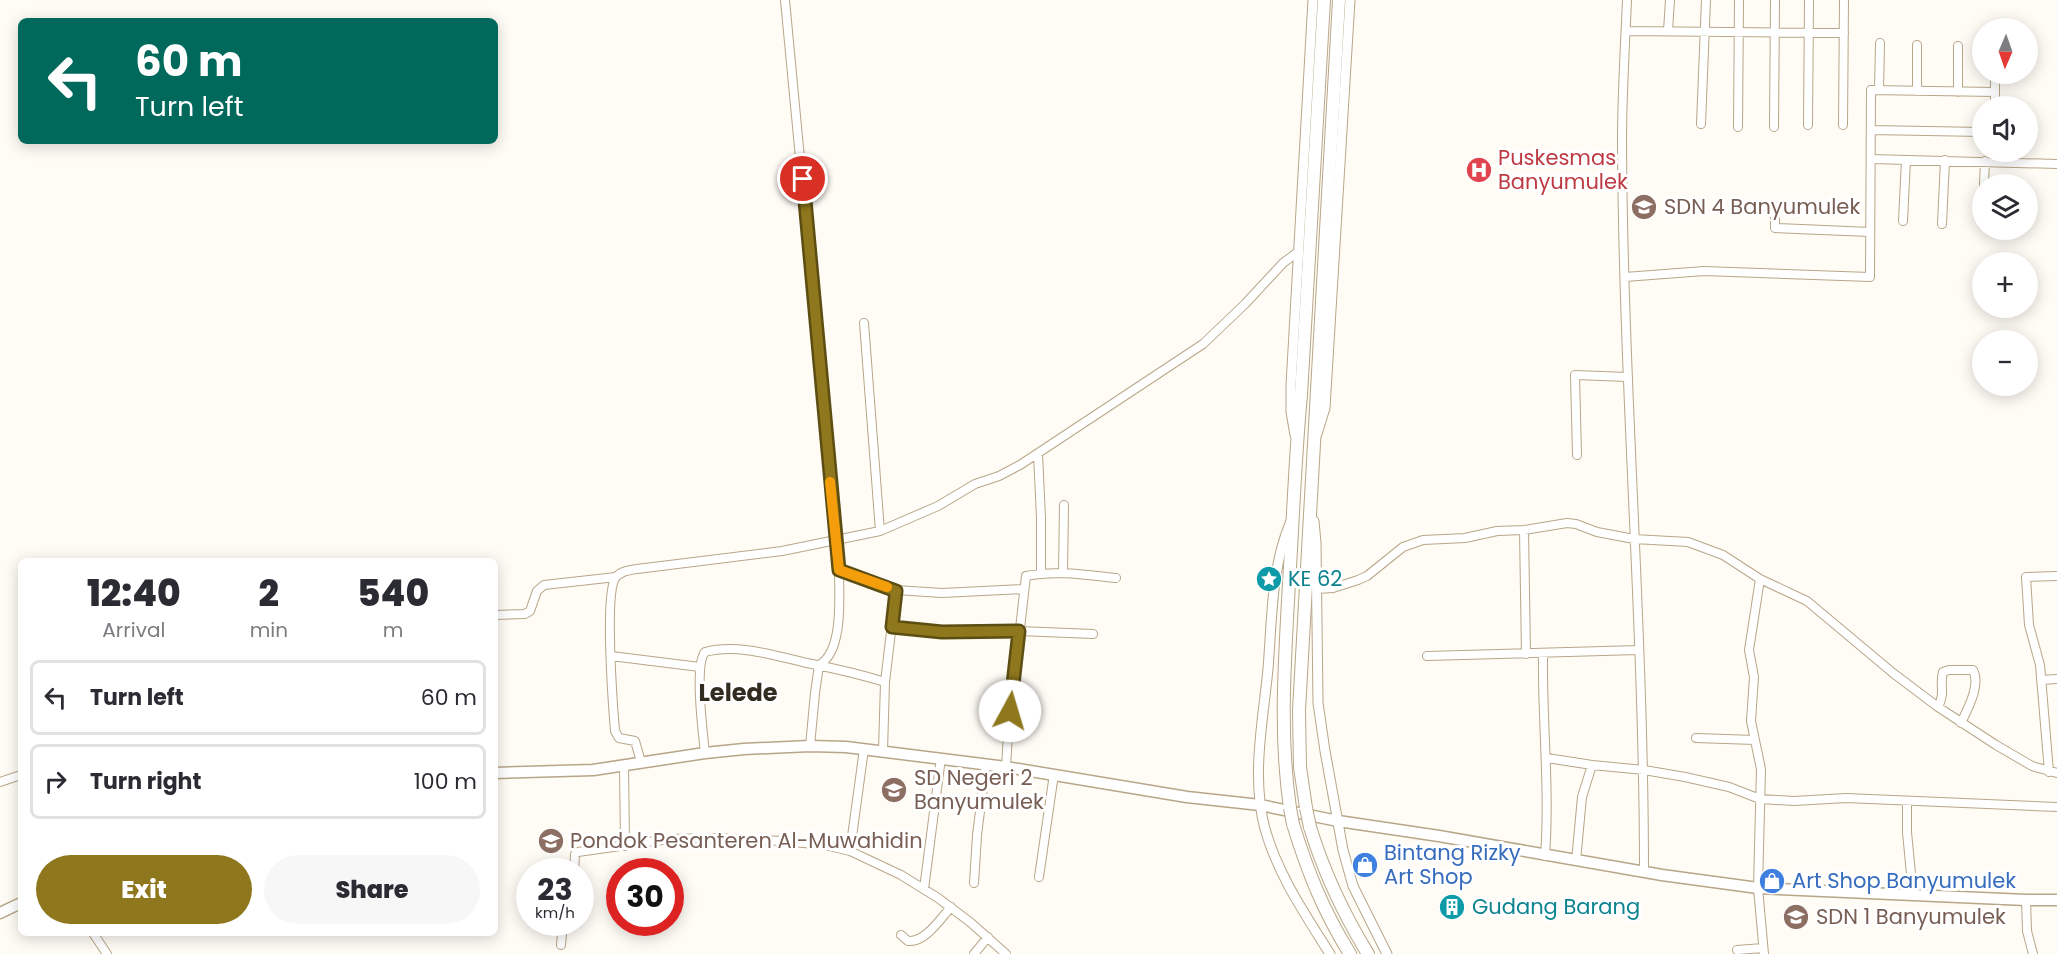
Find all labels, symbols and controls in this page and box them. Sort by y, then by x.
north arrow [1972,18,2038,84]
map controls [1972,18,2038,396]
text: 60 m [135,32,243,91]
icon: left [36,42,114,120]
text: Turn left [135,88,244,125]
button: sound [1972,96,2038,162]
place label: Puskesmas Banyumulek [1498,143,1628,196]
pin [777,153,828,204]
hospital icon: Puskesmas Banyumulek [1464,155,1494,185]
icon: arrive [786,162,819,195]
button: layers [1972,174,2038,240]
school or university icon: SDN 4 Banyumulek [1629,192,1659,222]
place label: SDN 4 Banyumulek [1664,192,1860,221]
button: + [1972,252,2038,318]
button: − [1972,330,2038,396]
place icon: KE 62 [1254,564,1284,594]
place label: KE 62 [1288,564,1342,593]
text: 12:40 [87,568,181,619]
text: 2 [259,568,279,619]
text: 540 [357,568,429,619]
text: Arrival [102,616,165,644]
text: min [250,616,288,644]
text: m [383,616,403,644]
district label: Lelede [698,676,778,709]
position arrow [978,679,1042,743]
icon: left [39,681,72,714]
text: Turn left [90,682,184,713]
text: 60 m [421,682,477,713]
place label: SD Negeri 2 Banyumulek [914,763,1044,816]
icon: right [39,765,72,798]
text: Turn right [90,766,201,797]
text: 100 m [414,766,477,797]
school or university icon: SD Negeri 2 Banyumulek [879,775,909,805]
school or university icon: Pondok Pesanteren Al-Muwahidin [536,826,566,856]
place label: Pondok Pesanteren Al-Muwahidin [570,826,923,855]
place label: Bintang Rizky Art Shop [1384,838,1521,891]
shop icon: Bintang Rizky Art Shop [1350,850,1380,880]
button: Exit [36,855,252,924]
button: Share [264,855,480,924]
speed limit sign: 30 [606,858,684,936]
shop icon: Art Shop Banyumulek [1757,866,1787,896]
place label: Art Shop Banyumulek [1792,866,2016,895]
text: 23 [537,868,573,911]
building icon: Gudang Barang [1437,892,1467,922]
place label: Gudang Barang [1472,892,1640,921]
text: km/h [535,902,575,923]
school or university icon: SDN 1 Banyumulek [1781,902,1811,932]
place label: SDN 1 Banyumulek [1816,902,2006,931]

